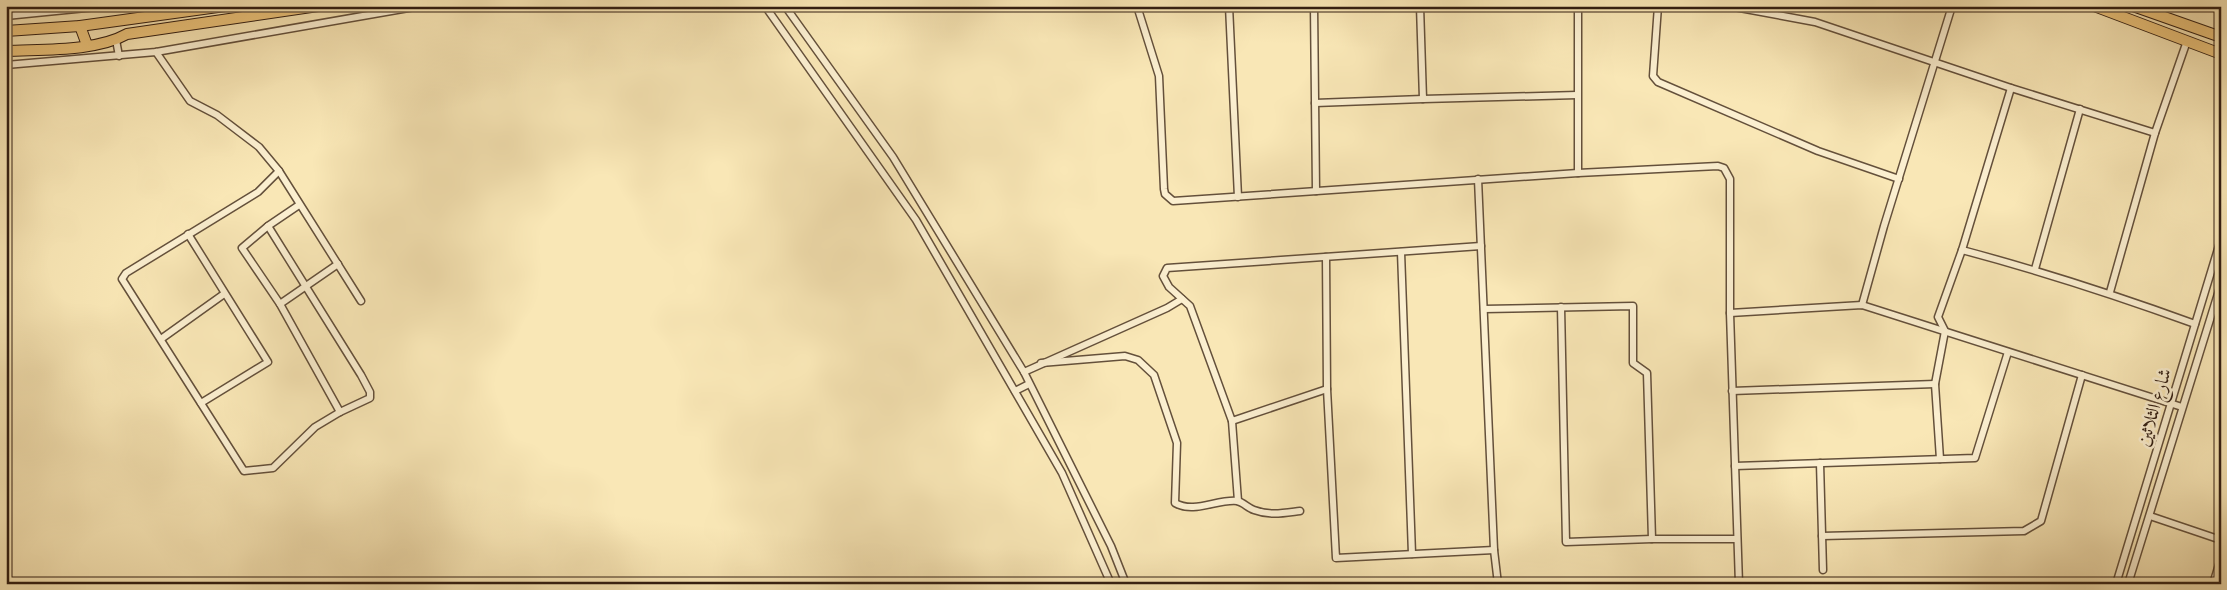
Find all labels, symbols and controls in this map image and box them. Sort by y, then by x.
street label: شارع الثلاثين [2131,365,2180,450]

